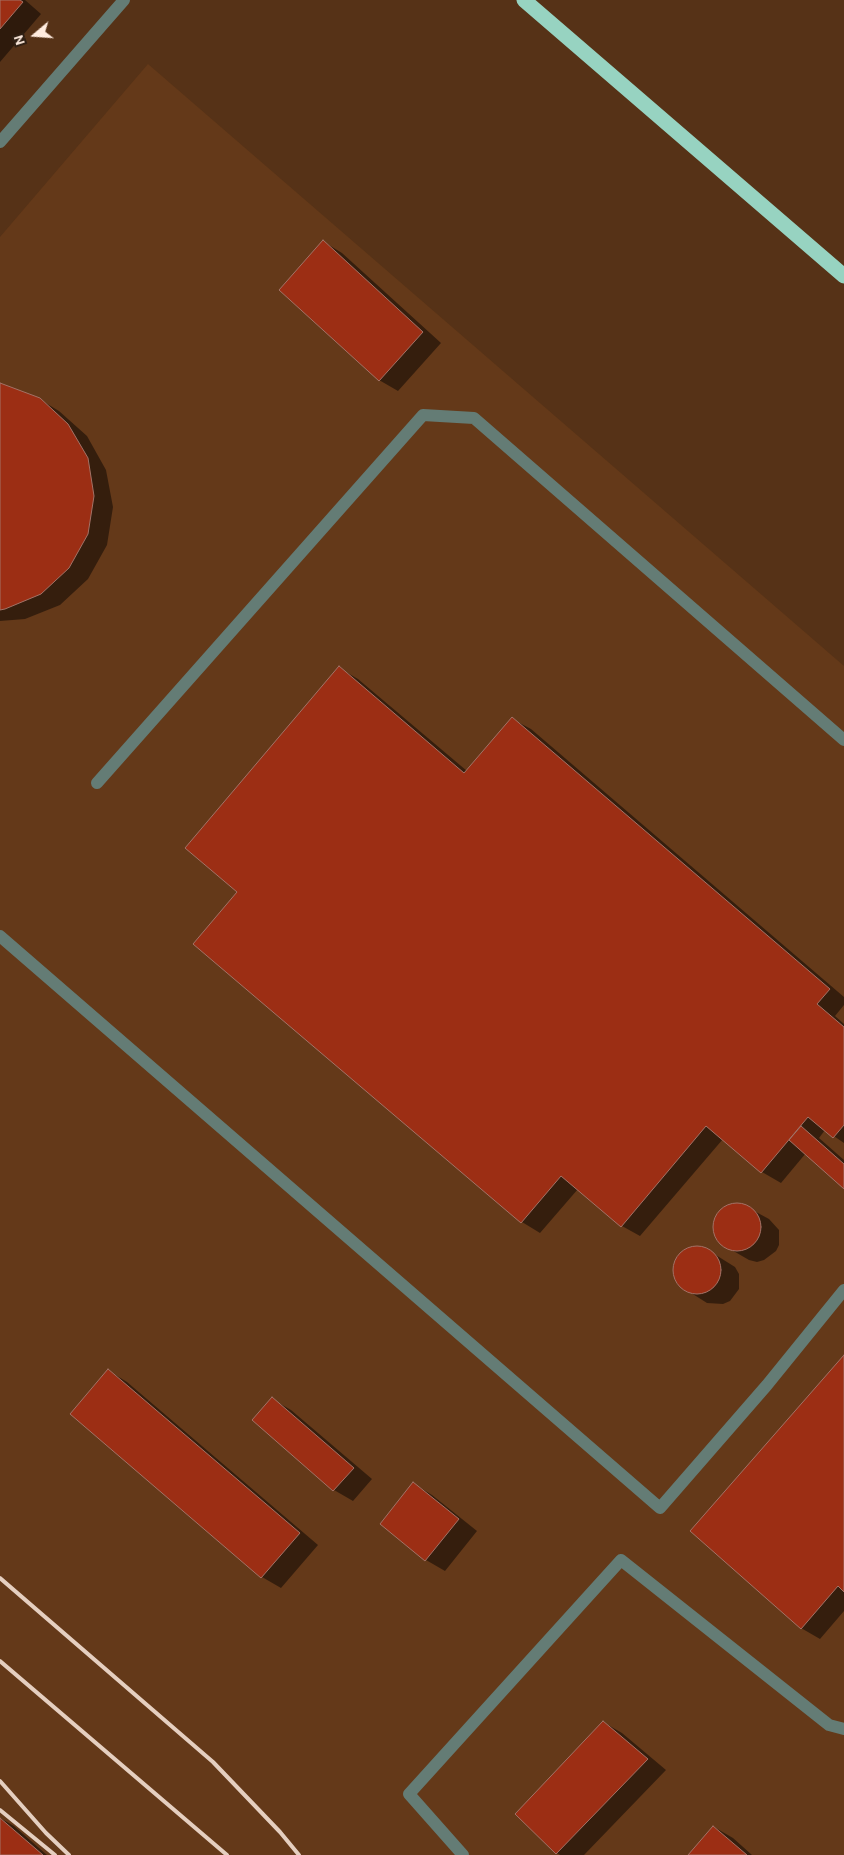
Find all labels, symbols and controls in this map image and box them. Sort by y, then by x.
north arrow [10,10,60,60]
text: N [11,32,30,47]

